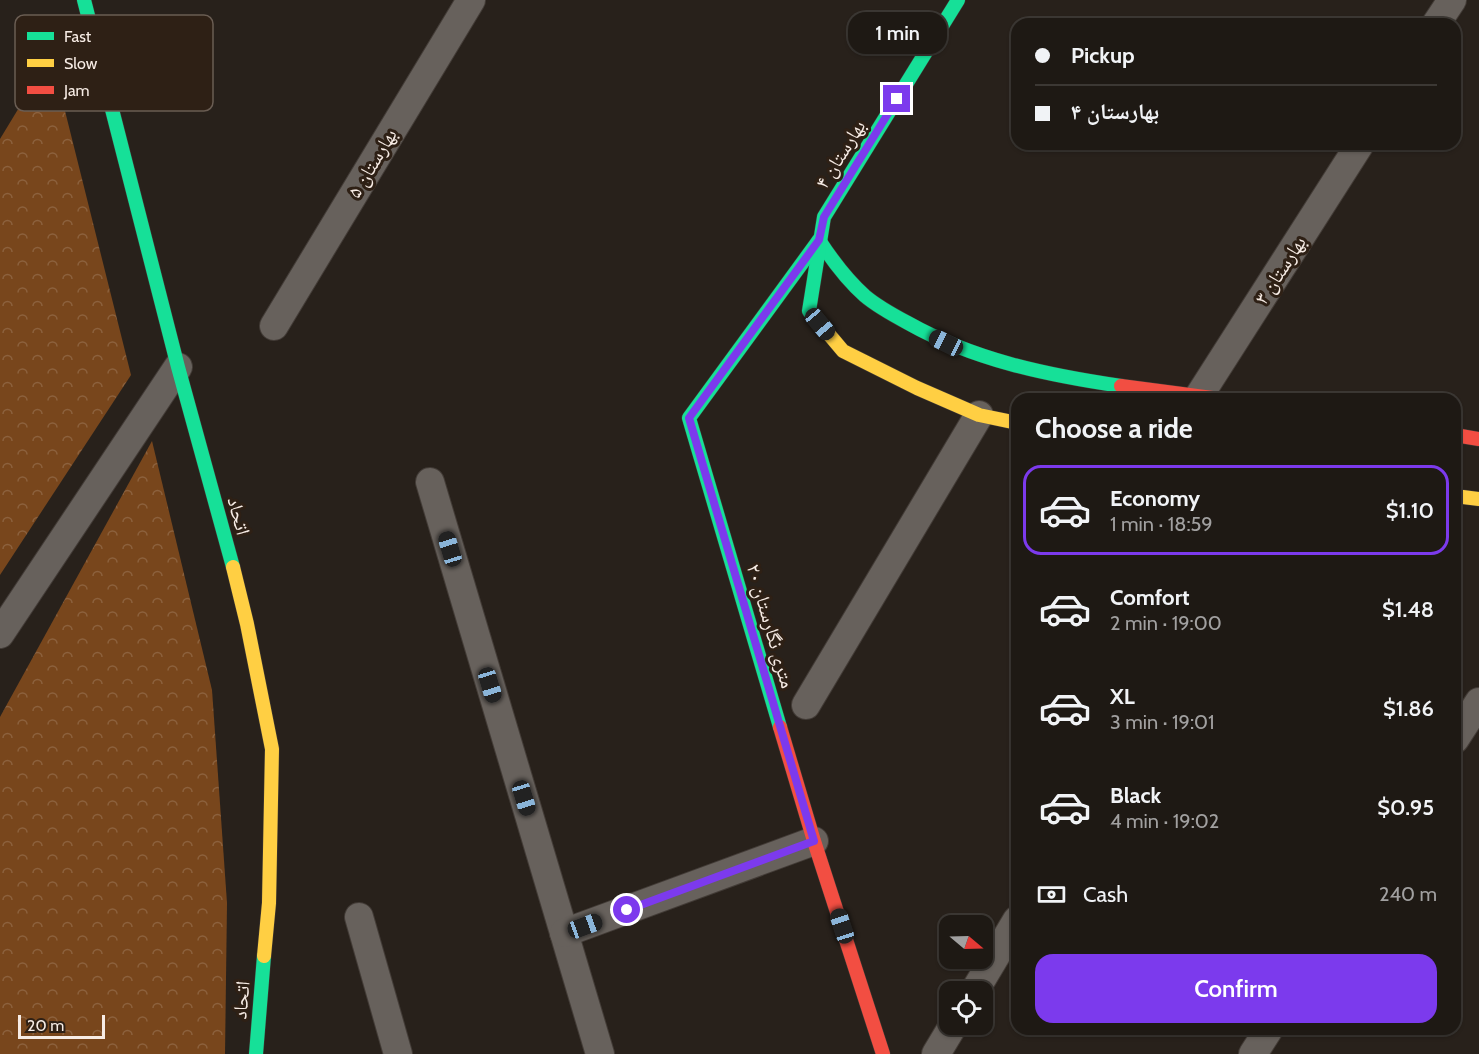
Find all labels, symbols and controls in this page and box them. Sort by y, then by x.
callout: 1 min [848,12,946,54]
legend [15,15,213,111]
text: 1 min [875,21,920,45]
text: Fast [64,27,92,46]
text: Pickup [1071,42,1135,69]
text: Slow [64,54,98,73]
text: Jam [63,81,90,100]
route end [883,85,910,112]
text: بهارستان ۴ [1071,98,1159,125]
street label: بهارستان ۴ [810,115,870,193]
street label: بهارستان ۵ [342,124,402,202]
street label: بهارستان ۳ [1249,231,1311,309]
car [802,304,838,344]
car [926,327,966,359]
text: Choose a ride [1035,412,1193,445]
icon: car [1038,483,1092,537]
text: Economy [1110,485,1200,512]
street label: اتحاد [222,494,256,538]
text: $1.10 [1386,497,1434,524]
text: 1 min · 18:59 [1110,512,1213,536]
car [436,529,464,569]
street label: ۲۰ متری نگارستان [742,561,800,691]
icon: car [1038,582,1092,636]
text: Comfort [1110,584,1189,611]
text: $1.48 [1382,596,1434,623]
text: 2 min · 19:00 [1110,611,1222,635]
car [476,665,504,705]
icon: car [1038,681,1092,735]
text: XL [1110,683,1135,710]
text: $1.86 [1383,695,1434,722]
text: 3 min · 19:01 [1110,710,1215,734]
car [510,778,538,818]
icon: car [1038,780,1092,834]
text: Black [1110,782,1161,809]
text: $0.95 [1377,794,1434,821]
text: 4 min · 19:02 [1110,809,1219,833]
icon: cash [1035,878,1068,911]
text: Cash [1083,881,1128,908]
text: 240 m [1379,882,1437,906]
route start [613,896,640,923]
car [828,906,856,946]
car [565,911,605,941]
north arrow [939,915,993,969]
map controls [939,915,993,1035]
button: Confirm [1035,954,1437,1023]
street label: اتحاد [227,980,255,1020]
button: locate [939,981,993,1035]
scale bar [18,1012,105,1040]
text: 20 m [27,1016,64,1035]

